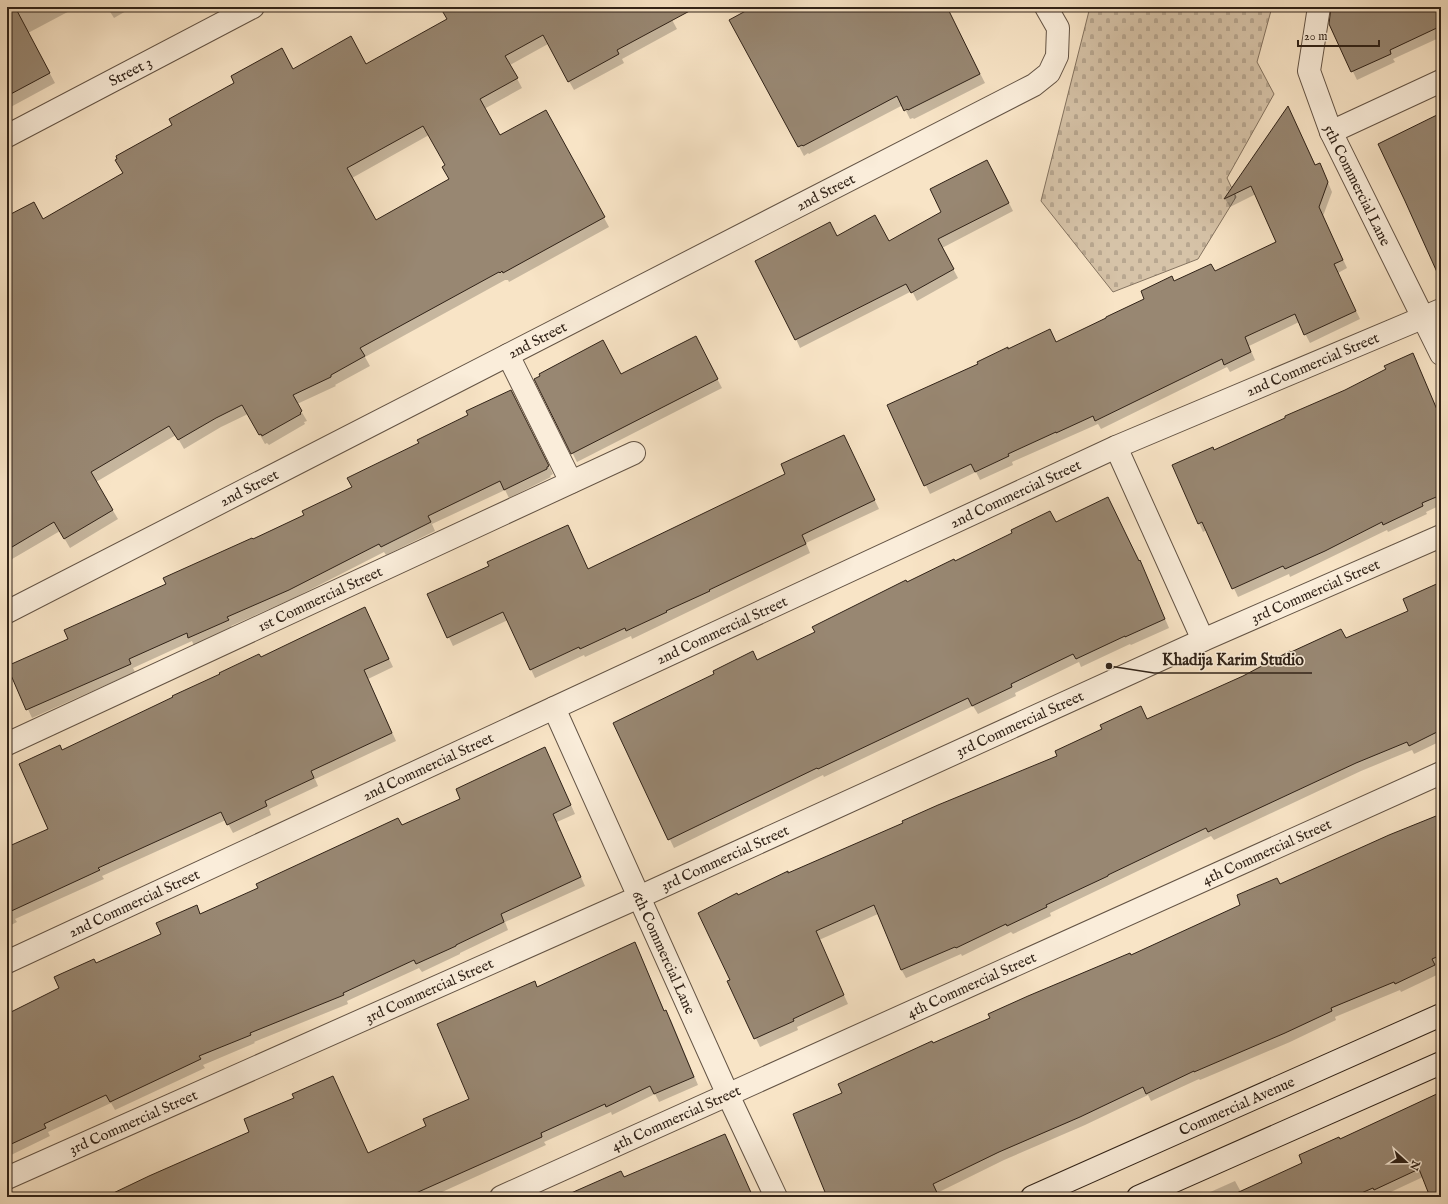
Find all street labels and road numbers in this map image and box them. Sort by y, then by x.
street label: Street 3 [105,53,155,91]
street label: 5th Commercial Lane [1319,122,1395,249]
street label: 2nd Street [793,169,858,215]
street label: 2nd Street [505,317,570,363]
street label: 2nd Commercial Street [1243,328,1382,401]
street label: 2nd Commercial Street [947,456,1084,533]
street label: 2nd Street [217,465,282,511]
street label: 3rd Commercial Street [1248,555,1383,628]
street label: 1st Commercial Street [255,562,386,636]
street label: 2nd Commercial Street [653,592,790,669]
street label: 3rd Commercial Street [953,687,1087,761]
street label: 2nd Commercial Street [359,728,497,806]
street label: 4th Commercial Street [1199,815,1335,889]
street label: 3rd Commercial Street [658,821,792,896]
street label: 2nd Commercial Street [66,865,203,942]
street label: 6th Commercial Lane [627,888,700,1018]
street label: 4th Commercial Street [904,948,1039,1023]
street label: 3rd Commercial Street [362,954,496,1028]
street label: Commercial Avenue [1176,1072,1298,1140]
street label: 4th Commercial Street [609,1081,744,1156]
street label: 3rd Commercial Street [66,1086,200,1159]

